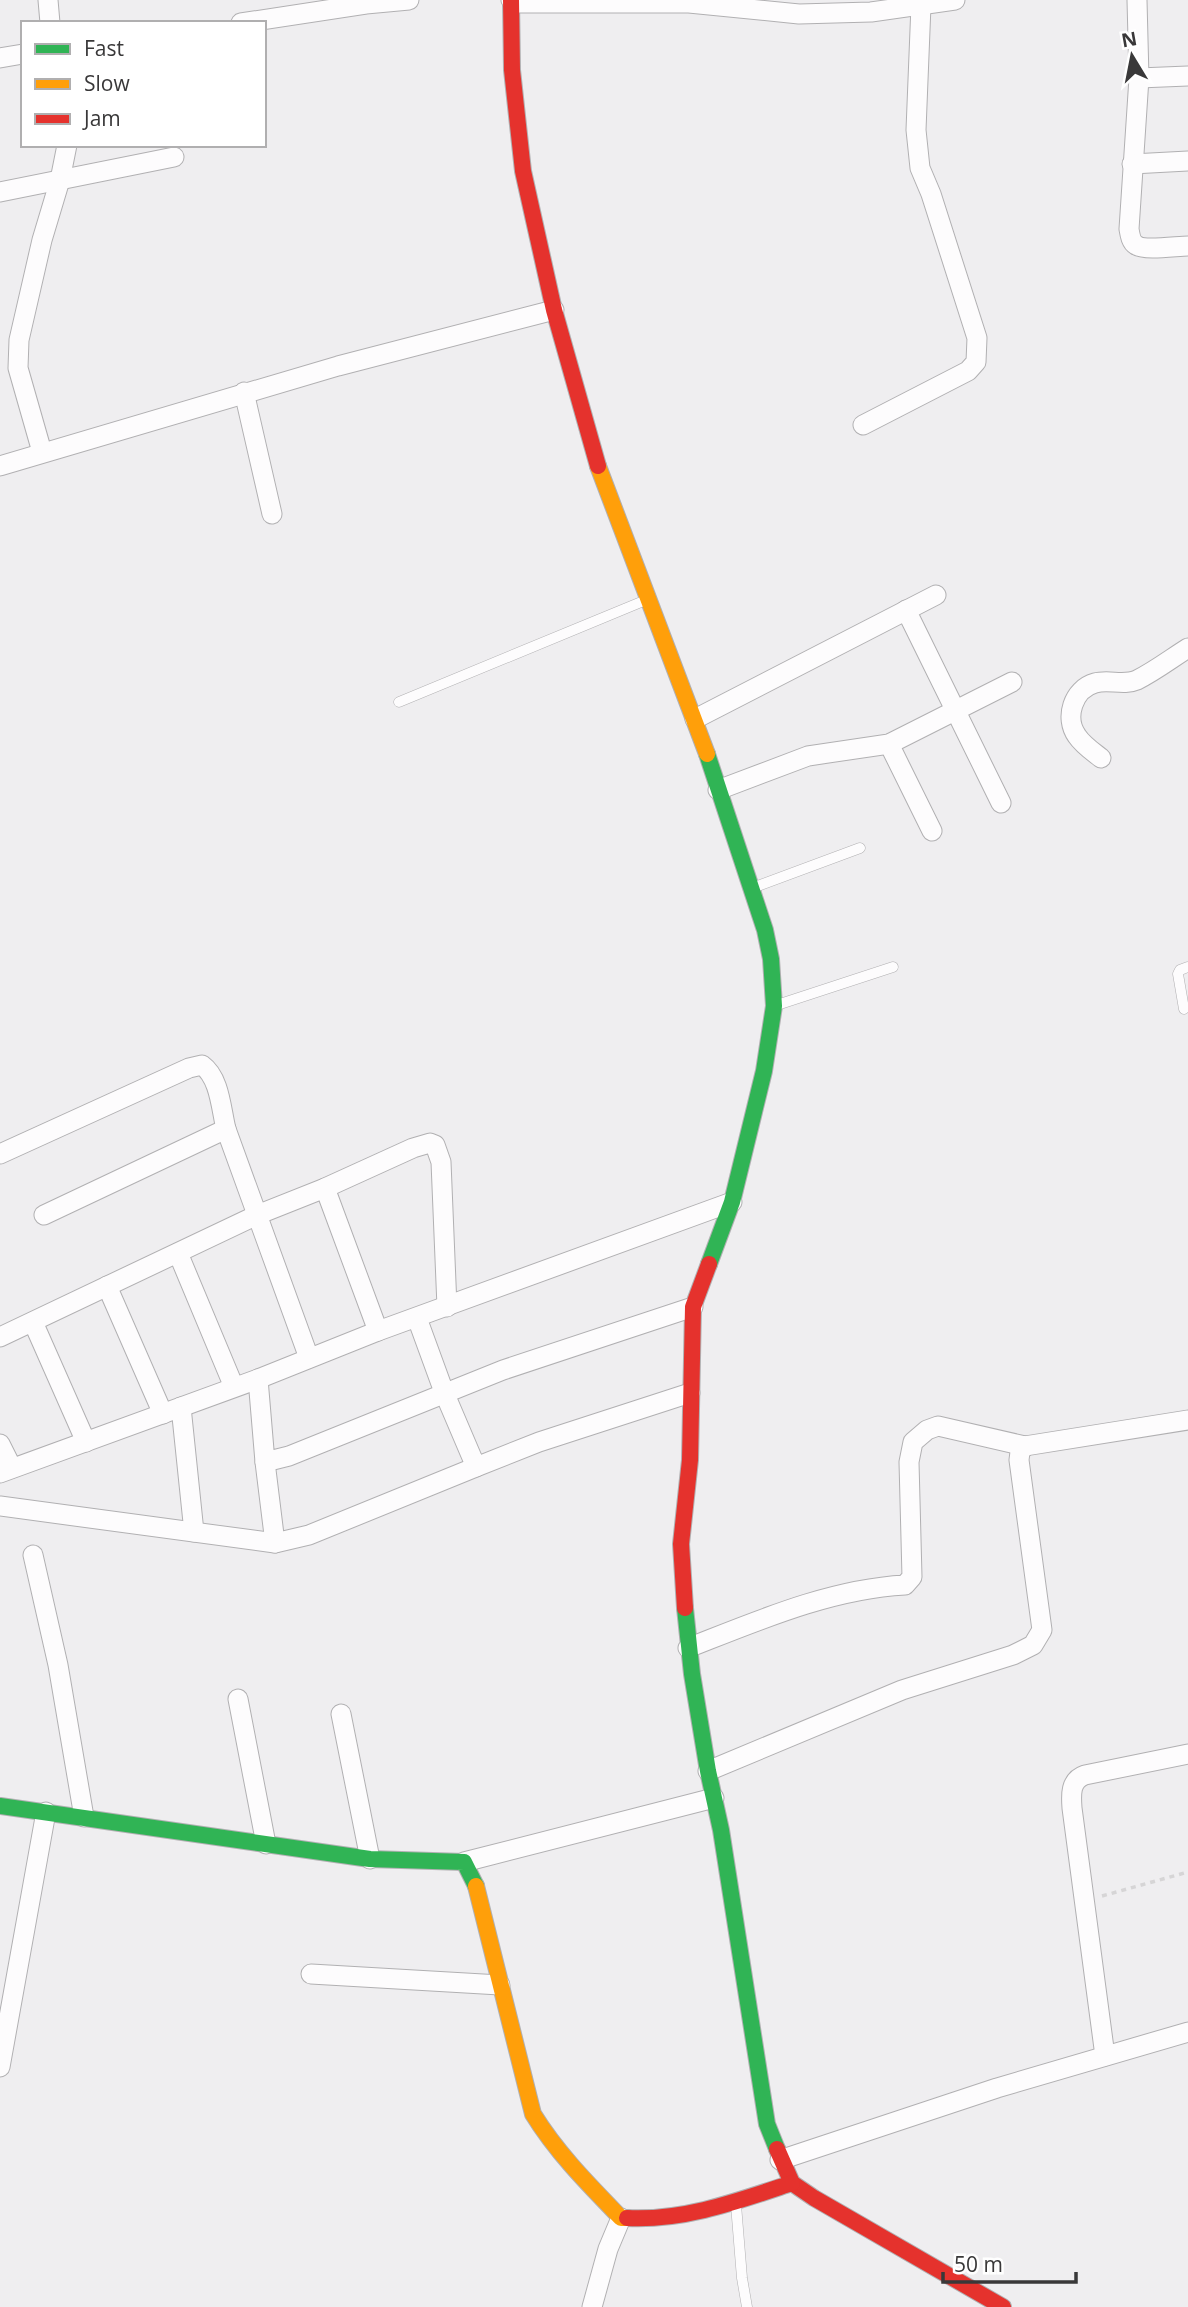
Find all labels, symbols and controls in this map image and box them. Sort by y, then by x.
legend [21,21,266,147]
north arrow [1097,21,1167,91]
text: N [1119,25,1139,53]
text: Fast [84,34,124,62]
text: Slow [84,69,130,97]
text: Jam [82,104,121,132]
scale bar [943,2240,1076,2284]
text: 50 m [954,2250,1003,2278]

